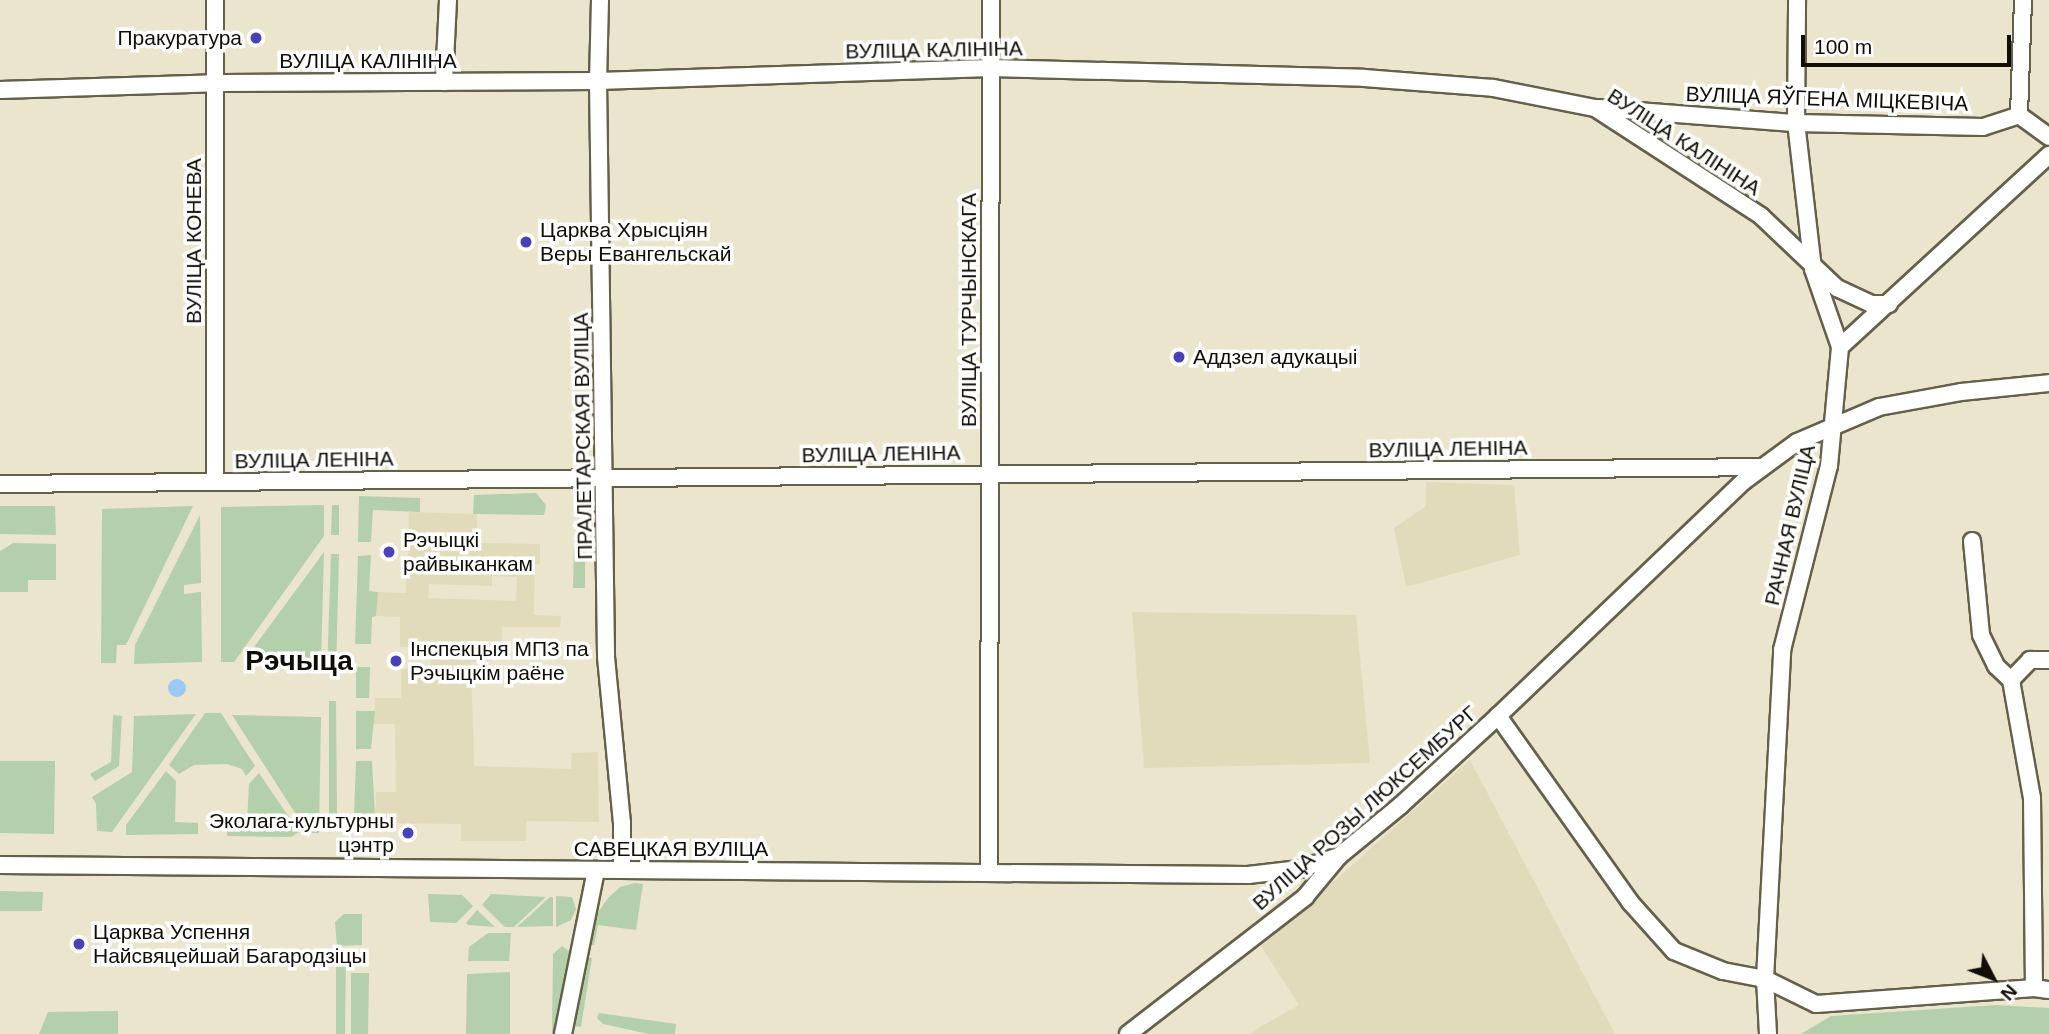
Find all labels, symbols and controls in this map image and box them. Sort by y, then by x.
scale bar [1804,21,2014,65]
place label: Пракуратура [117,25,242,51]
marker: Пракуратура [248,30,264,46]
text: 100 m [1814,35,1872,58]
street label: ВУЛІЦА КАЛІНІНА [845,36,1023,64]
street label: ВУЛІЦА КАЛІНІНА [279,48,457,74]
street label: ВУЛІЦА ЯЎГЕНА МІЦКЕВІЧА [1685,81,1969,117]
street label: ВУЛІЦА КАЛІНІНА [1603,83,1765,201]
street label: ВУЛІЦА КОНЕВА [181,158,207,324]
street label: ВУЛІЦА ТУРЧЫНСКАГА [956,193,982,427]
place label: Царква Хрысціян Веры Евангельскай [540,217,731,267]
marker: Царква Хрысціян Веры Евангельскай [518,234,534,250]
street label: ПРАЛЕТАРСКАЯ ВУЛІЦА [568,312,598,560]
place label: Аддзел адукацыі [1193,344,1358,370]
marker: Аддзел адукацыі [1171,349,1187,365]
street label: ВУЛІЦА ЛЕНІНА [1368,435,1528,463]
street label: ВУЛІЦА ЛЕНІНА [801,440,961,468]
street label: РАЧНАЯ ВУЛІЦА [1759,442,1821,608]
street label: ВУЛІЦА ЛЕНІНА [234,446,394,474]
place label: Рэчыцкі райвыканкам [403,527,533,577]
marker: Рэчыцкі райвыканкам [381,544,397,560]
place label: Інспекцыя МПЗ па Рэчыцкім раёне [410,636,589,686]
district label: Рэчыца [245,644,353,678]
marker: Інспекцыя МПЗ па Рэчыцкім раёне [388,653,404,669]
street label: ВУЛІЦА РОЗЫ ЛЮКСЕМБУРГ [1247,700,1483,916]
place label: Эколага-культурны цэнтр [209,808,394,858]
marker: Эколага-культурны цэнтр [400,825,416,841]
street label: САВЕЦКАЯ ВУЛІЦА [574,836,768,862]
place label: Царква Успення Найсвяцейшай Багародзіцы [93,919,367,969]
marker: Царква Успення Найсвяцейшай Багародзіцы [71,936,87,952]
north arrow [1958,943,2028,1013]
text: N [1997,980,2021,1005]

